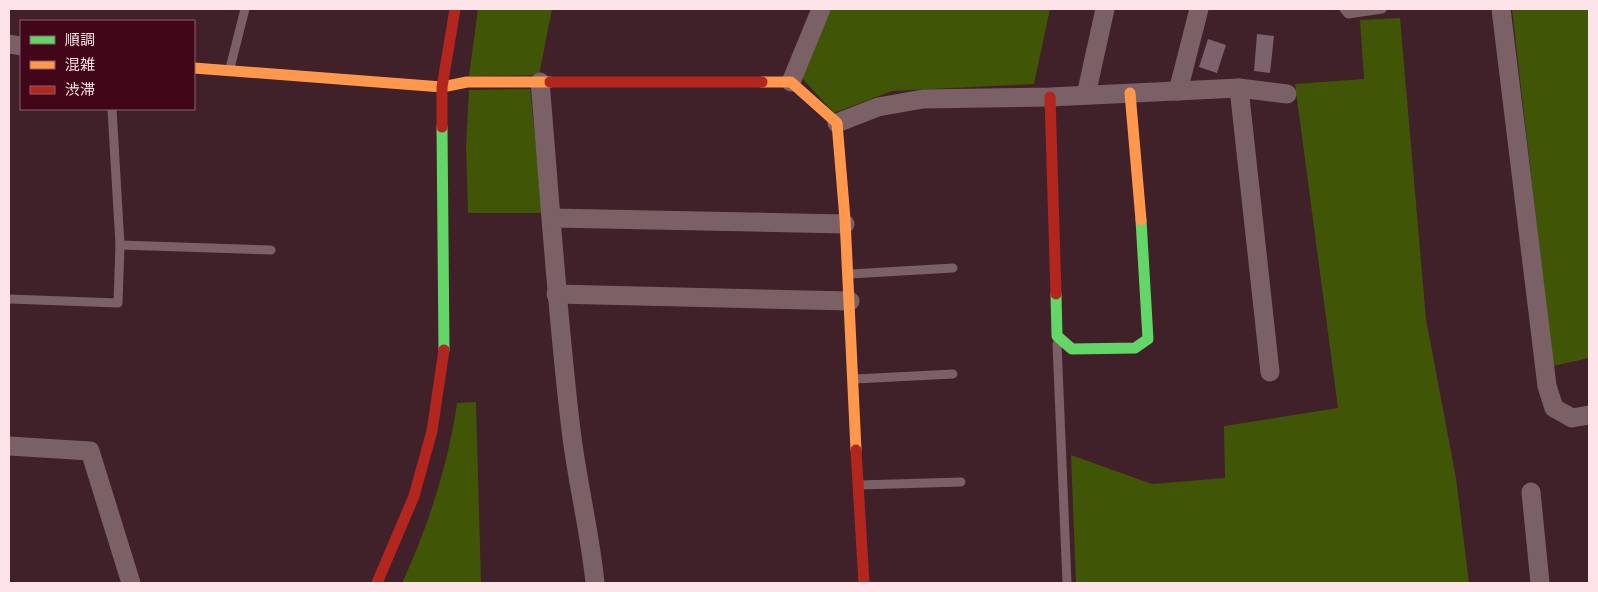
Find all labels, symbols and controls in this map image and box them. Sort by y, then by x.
legend [20,20,195,110]
text: 順調 [65,31,95,49]
text: 混雑 [65,56,95,74]
text: 渋滞 [65,81,95,99]

